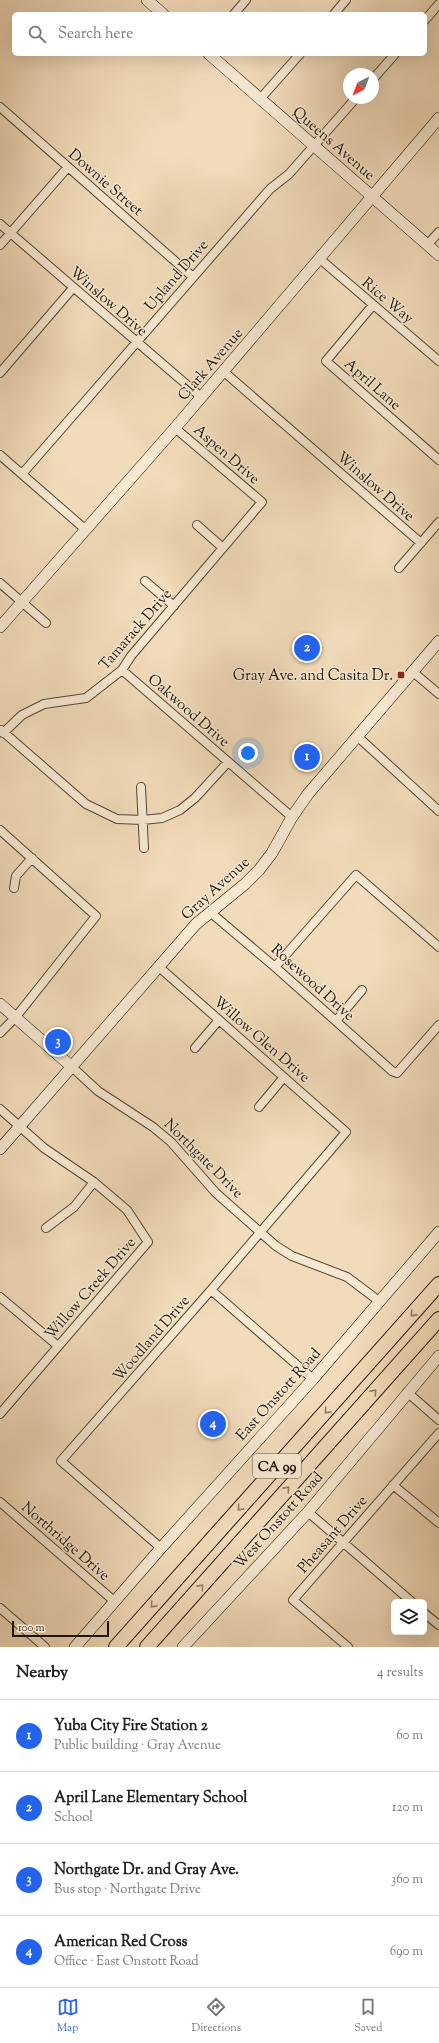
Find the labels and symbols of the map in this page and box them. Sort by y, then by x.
north arrow [343,68,379,104]
street label: Queens Avenue [287,102,379,186]
street label: Downie Street [63,145,147,222]
street label: Upland Drive [140,236,214,316]
street label: Winslow Drive [64,262,152,342]
street label: Rice Way [357,273,418,329]
street label: Clark Avenue [174,324,249,406]
street label: April Lane [339,354,405,416]
street label: Aspen Drive [188,420,264,490]
street label: Winslow Drive [331,447,419,527]
street label: Tamarack Drive [95,585,177,675]
pin: 2 [294,633,320,663]
place label: Gray Ave. and Casita Dr. [233,666,393,687]
street label: Oakwood Drive [142,670,234,753]
marker: Gray Ave. and Casita Dr. [396,670,406,680]
pin: 1 [294,742,320,772]
your location [238,743,258,763]
street label: Gray Avenue [177,853,255,925]
street label: Rosewood Drive [266,940,358,1026]
street label: Willow Glen Drive [208,992,314,1088]
pin: 3 [45,1027,71,1057]
street label: Northgate Drive [158,1115,247,1204]
street label: Willow Creek Drive [41,1233,141,1345]
street label: Woodland Drive [109,1291,195,1386]
one-way arrow [411,1309,418,1316]
street label: East Onstott Road [232,1344,327,1446]
one-way arrow [369,1390,376,1397]
one-way arrow [324,1406,331,1413]
pin: 4 [200,1409,226,1439]
road number: CA 99 [253,1454,301,1478]
street label: West Onstott Road [230,1467,329,1574]
one-way arrow [283,1487,290,1494]
street label: Pheasant Drive [293,1492,373,1578]
street label: Northridge Drive [16,1498,114,1586]
one-way arrow [238,1503,245,1510]
one-way arrow [196,1584,203,1591]
one-way arrow [151,1600,158,1607]
scale bar [12,1619,109,1638]

